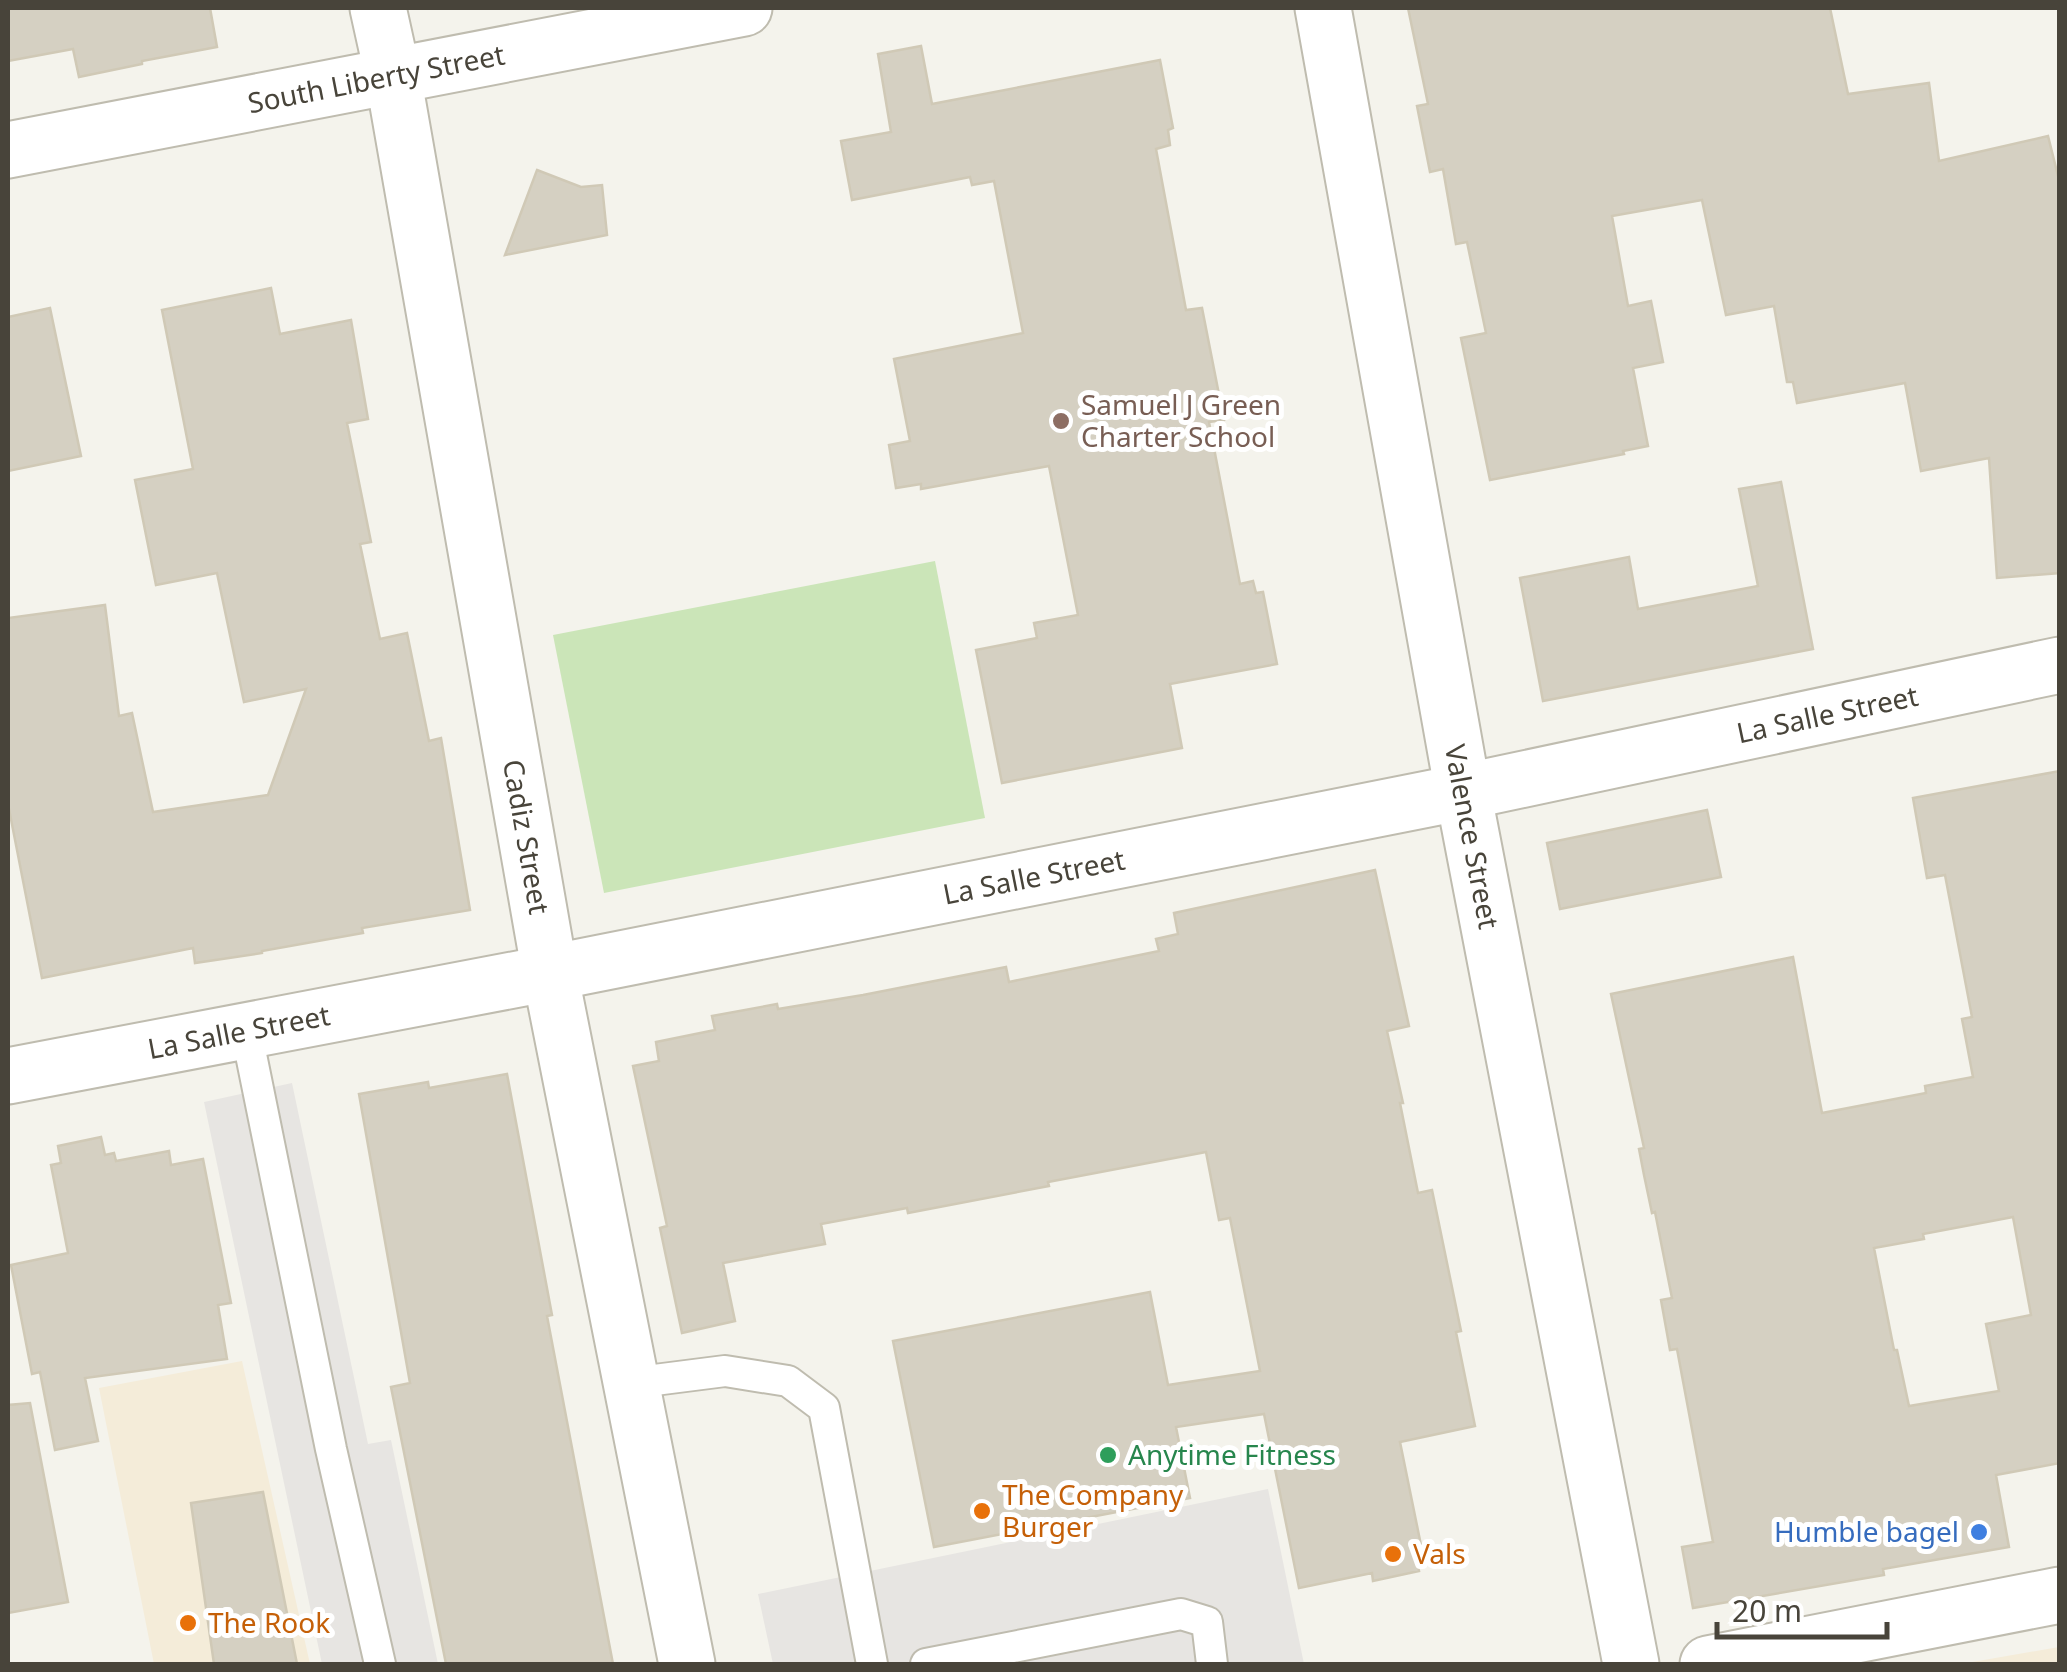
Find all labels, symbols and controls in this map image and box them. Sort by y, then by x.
street label: South Liberty Street [244,35,508,121]
place label: Samuel J Green Charter School [1081,385,1281,455]
marker: Samuel J Green Charter School [1050,410,1072,432]
street label: La Salle Street [1733,676,1921,751]
street label: Valence Street [1437,741,1509,932]
street label: Cadiz Street [495,756,559,917]
street label: La Salle Street [939,840,1128,913]
street label: La Salle Street [144,995,333,1067]
place label: Anytime Fitness [1128,1435,1336,1473]
marker: Anytime Fitness [1097,1444,1119,1466]
place label: The Company Burger [1002,1475,1184,1545]
marker: The Company Burger [971,1500,993,1522]
place label: Humble bagel [1774,1512,1959,1550]
marker: Humble bagel [1968,1521,1990,1543]
place label: Vals [1413,1534,1466,1572]
marker: Vals [1382,1543,1404,1565]
scale bar [1717,1577,1887,1639]
text: 20 m [1732,1590,1802,1631]
place label: The Rook [208,1603,330,1641]
marker: The Rook [177,1612,199,1634]

